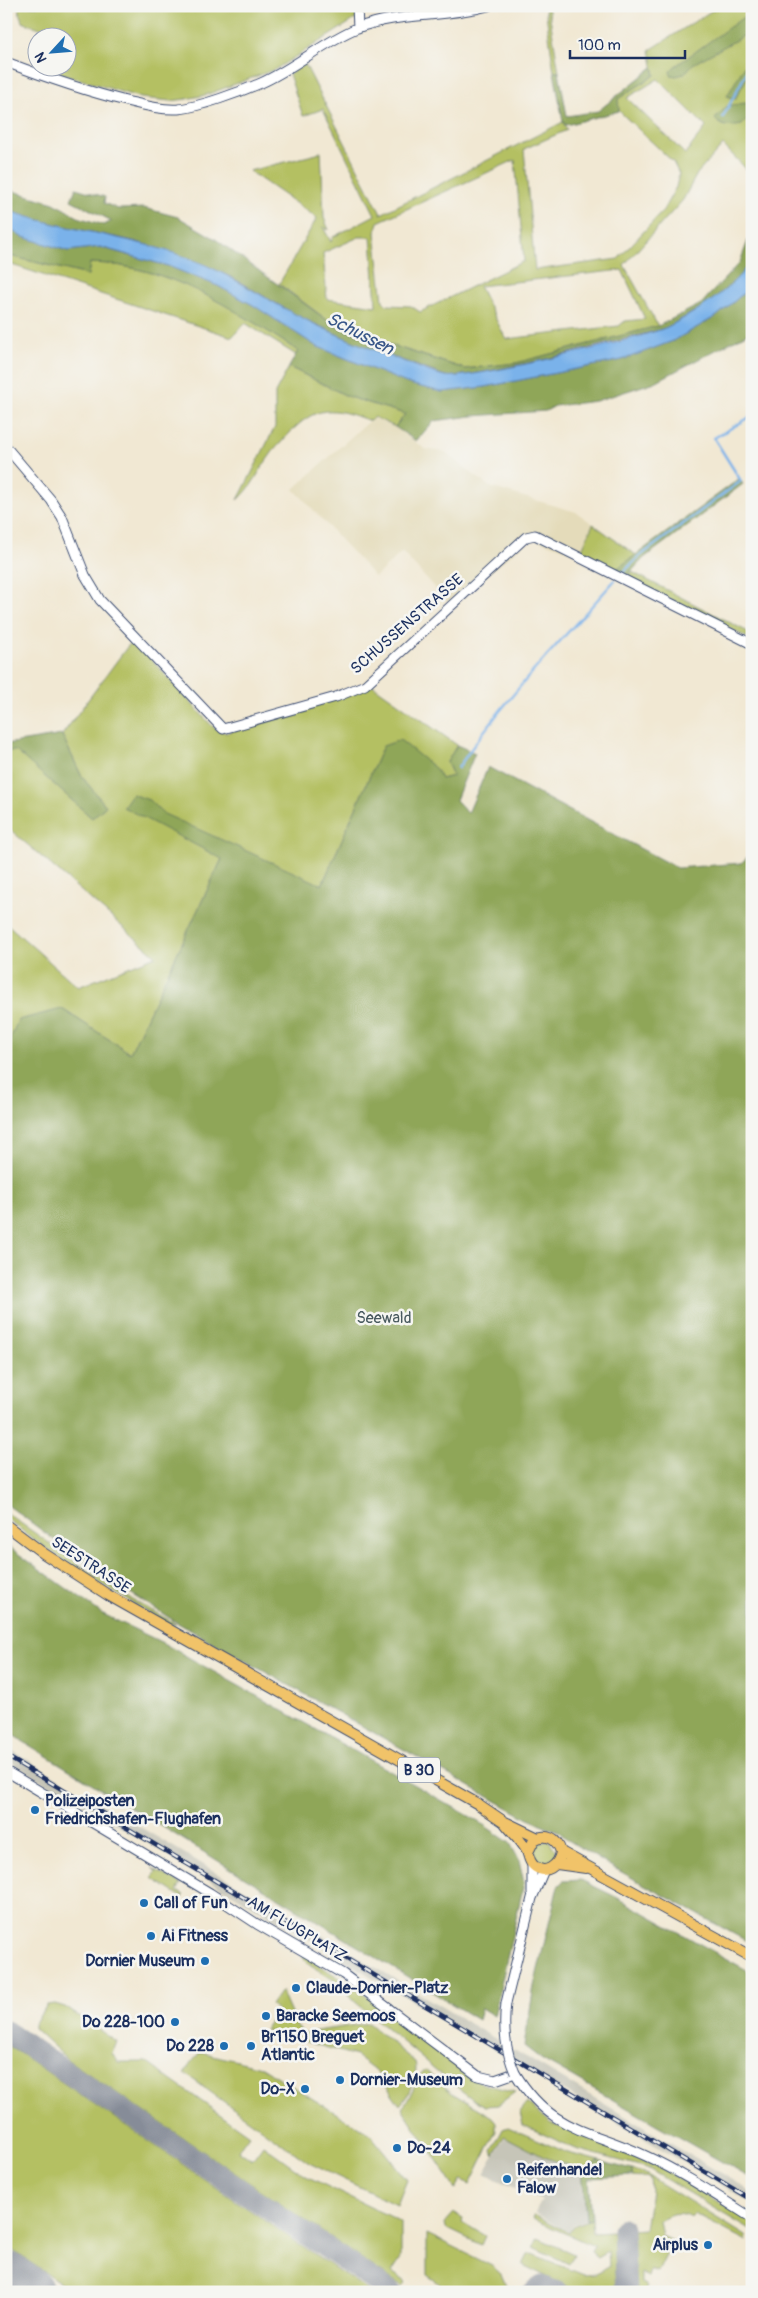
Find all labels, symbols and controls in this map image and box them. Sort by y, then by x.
north arrow [28,28,78,78]
scale bar [570,28,686,60]
text: 100 m [578,36,621,55]
text: N [31,49,50,65]
water label: Schussen [323,307,398,361]
street label: SCHUSSENSTRASSE [347,570,467,678]
park label: Seewald [357,1308,412,1328]
street label: SEESTRASSE [47,1532,135,1598]
road number: B 30 [398,1758,440,1782]
place label: Polizeiposten Friedrichshafen-Flughafen [45,1791,221,1829]
marker: Polizeiposten Friedrichshafen-Flughafen [29,1804,41,1816]
street label: AM FLUGPLATZ [244,1892,350,1966]
place label: Call of Fun [154,1893,228,1913]
marker: Call of Fun [138,1897,150,1909]
place label: Ai Fitness [161,1926,229,1946]
marker: Ai Fitness [145,1930,157,1942]
place label: Dornier Museum [85,1951,195,1971]
marker: Dornier Museum [199,1955,211,1967]
place label: Claude-Dornier-Platz [306,1978,449,1998]
marker: Claude-Dornier-Platz [290,1982,302,1994]
place label: Baracke Seemoos [276,2006,396,2026]
marker: Baracke Seemoos [260,2010,272,2022]
place label: Do 228-100 [82,2012,165,2032]
marker: Do 228-100 [169,2016,181,2028]
place label: Br1150 Breguet Atlantic [261,2027,365,2065]
place label: Do 228 [166,2036,214,2056]
marker: Do 228 [218,2040,230,2052]
marker: Br1150 Breguet Atlantic [245,2040,257,2052]
place label: Dornier-Museum [350,2070,463,2090]
marker: Dornier-Museum [334,2074,346,2086]
place label: Do-X [260,2079,295,2099]
marker: Do-X [299,2083,311,2095]
place label: Do-24 [407,2138,451,2158]
marker: Do-24 [391,2142,403,2154]
place label: Reifenhandel Falow [517,2160,603,2198]
marker: Reifenhandel Falow [501,2173,513,2185]
place label: Airplus [652,2235,699,2255]
marker: Airplus [702,2239,714,2251]

